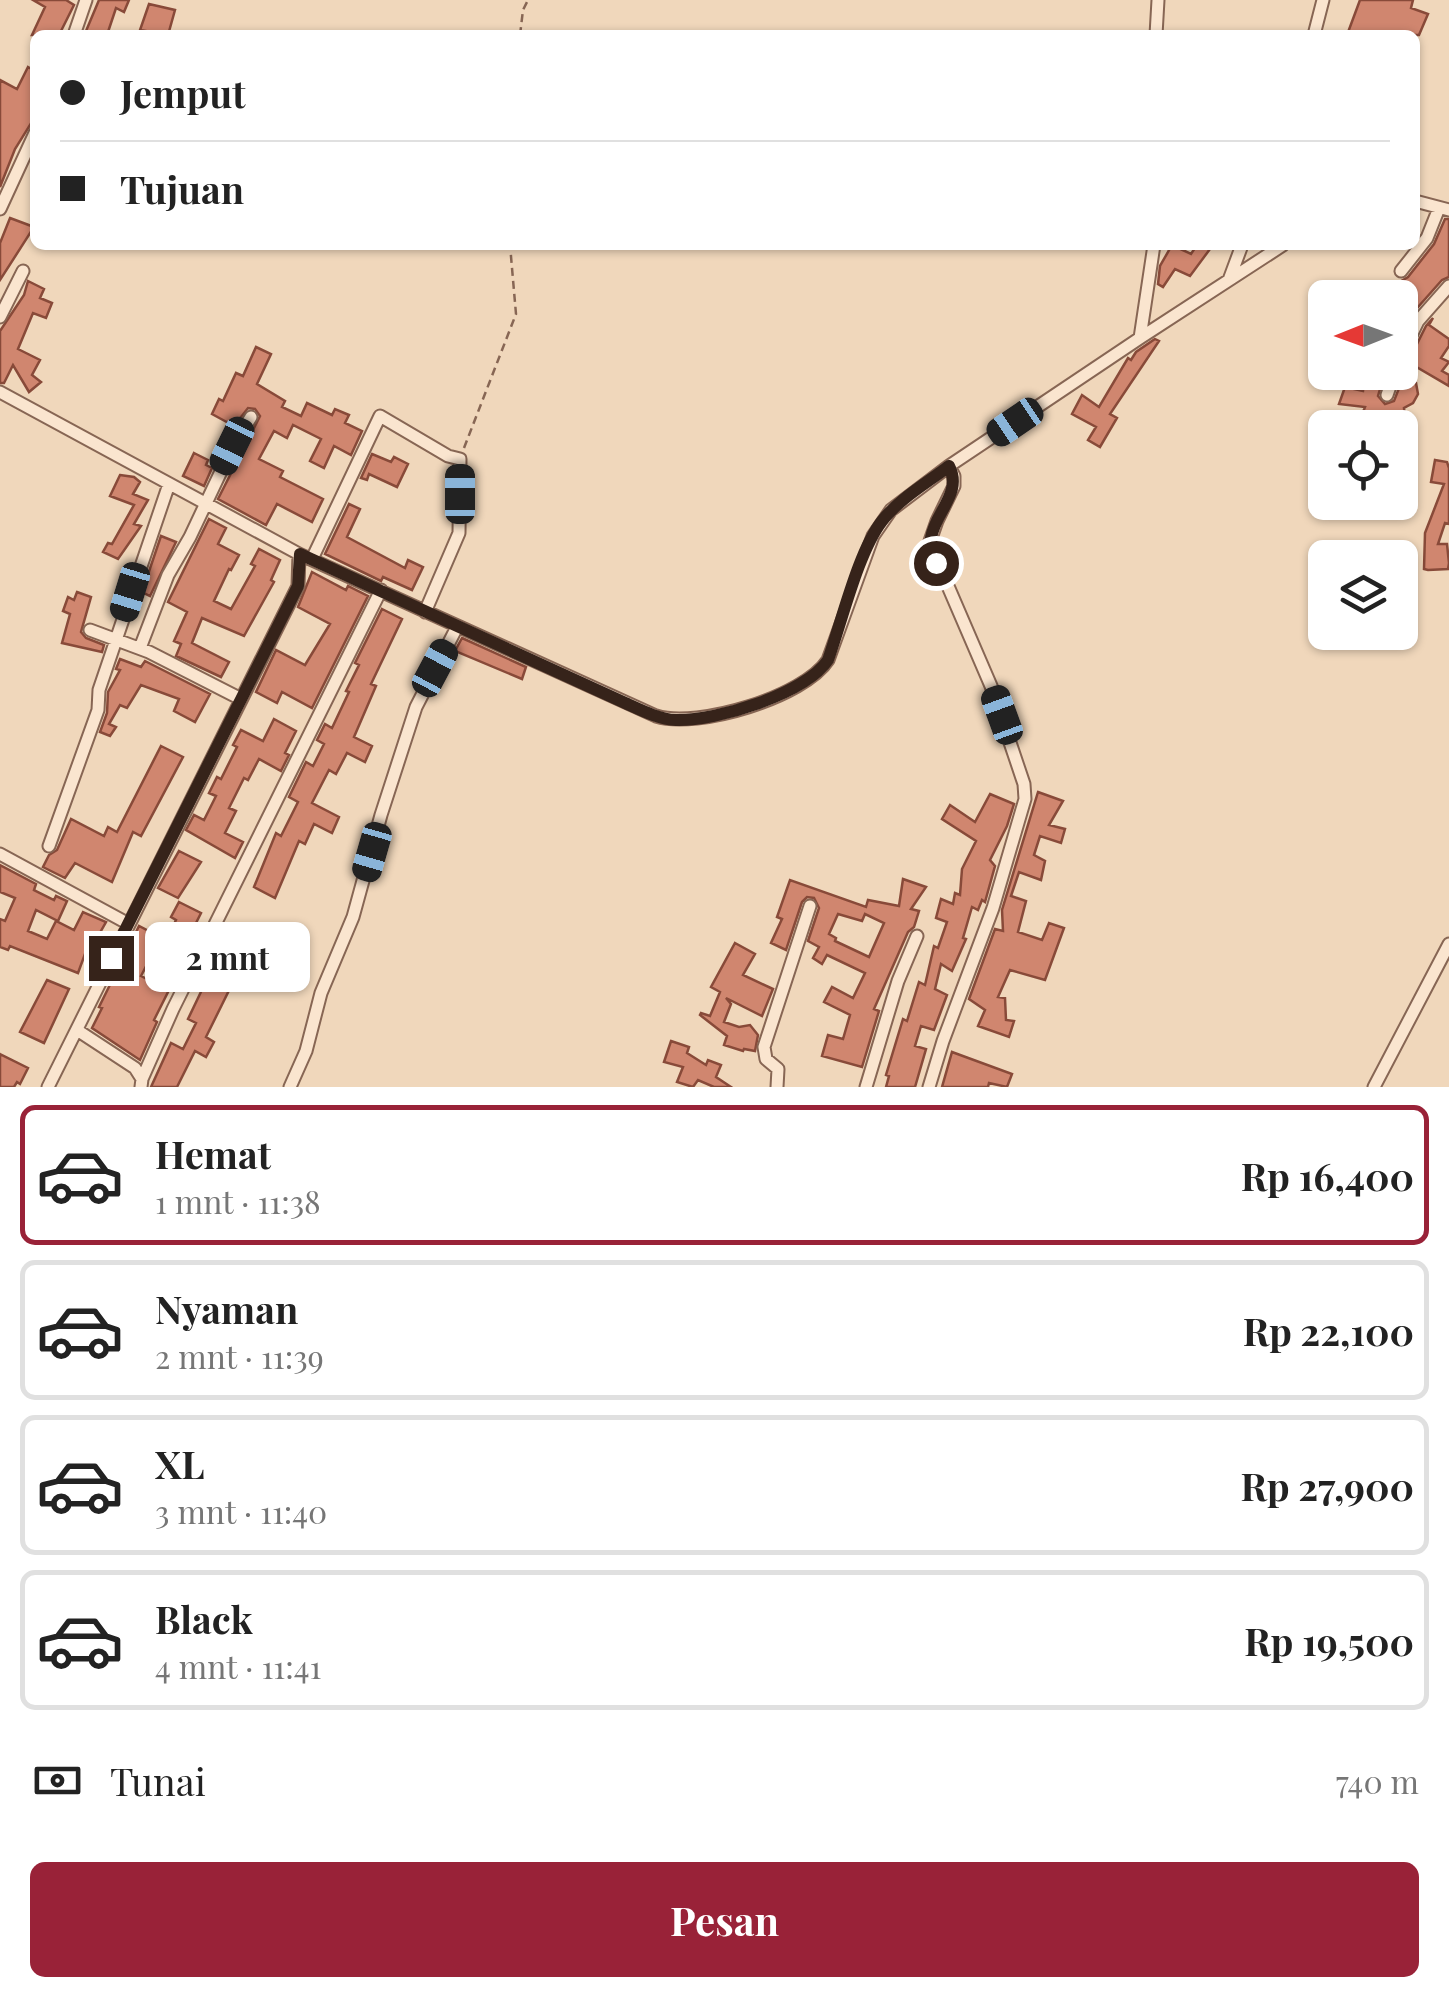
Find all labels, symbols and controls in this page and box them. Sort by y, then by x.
text: Jemput [120,67,246,118]
text: Tujuan [120,163,244,214]
north arrow [1308,280,1418,390]
map controls [1308,280,1418,650]
car [982,393,1048,451]
button: locate [1308,410,1418,520]
car [205,412,259,480]
car [445,464,475,524]
button: layers [1308,540,1418,650]
route start [914,541,959,586]
car [107,559,153,625]
car [408,634,462,702]
car [978,682,1026,748]
car [349,819,395,885]
callout: 2 mnt [146,923,311,993]
text: 2 mnt [186,935,269,978]
route end [89,936,134,981]
text: Hemat [155,1128,271,1179]
icon: car [35,1130,125,1220]
text: Rp 16,400 [1241,1150,1414,1201]
text: 1 mnt · 11:38 [155,1179,321,1222]
text: Nyaman [155,1283,298,1334]
icon: car [35,1285,125,1375]
text: Rp 22,100 [1243,1305,1414,1356]
text: 2 mnt · 11:39 [155,1334,324,1377]
text: XL [155,1438,204,1489]
icon: car [35,1440,125,1530]
text: Rp 27,900 [1241,1460,1414,1511]
text: 3 mnt · 11:40 [155,1489,327,1532]
text: Black [155,1593,253,1644]
icon: car [35,1595,125,1685]
text: Rp 19,500 [1244,1615,1414,1666]
text: 4 mnt · 11:41 [155,1644,321,1687]
icon: cash [30,1753,85,1808]
text: Tunai [110,1755,206,1806]
text: 740 m [1336,1759,1419,1802]
button: Pesan [30,1862,1419,1977]

